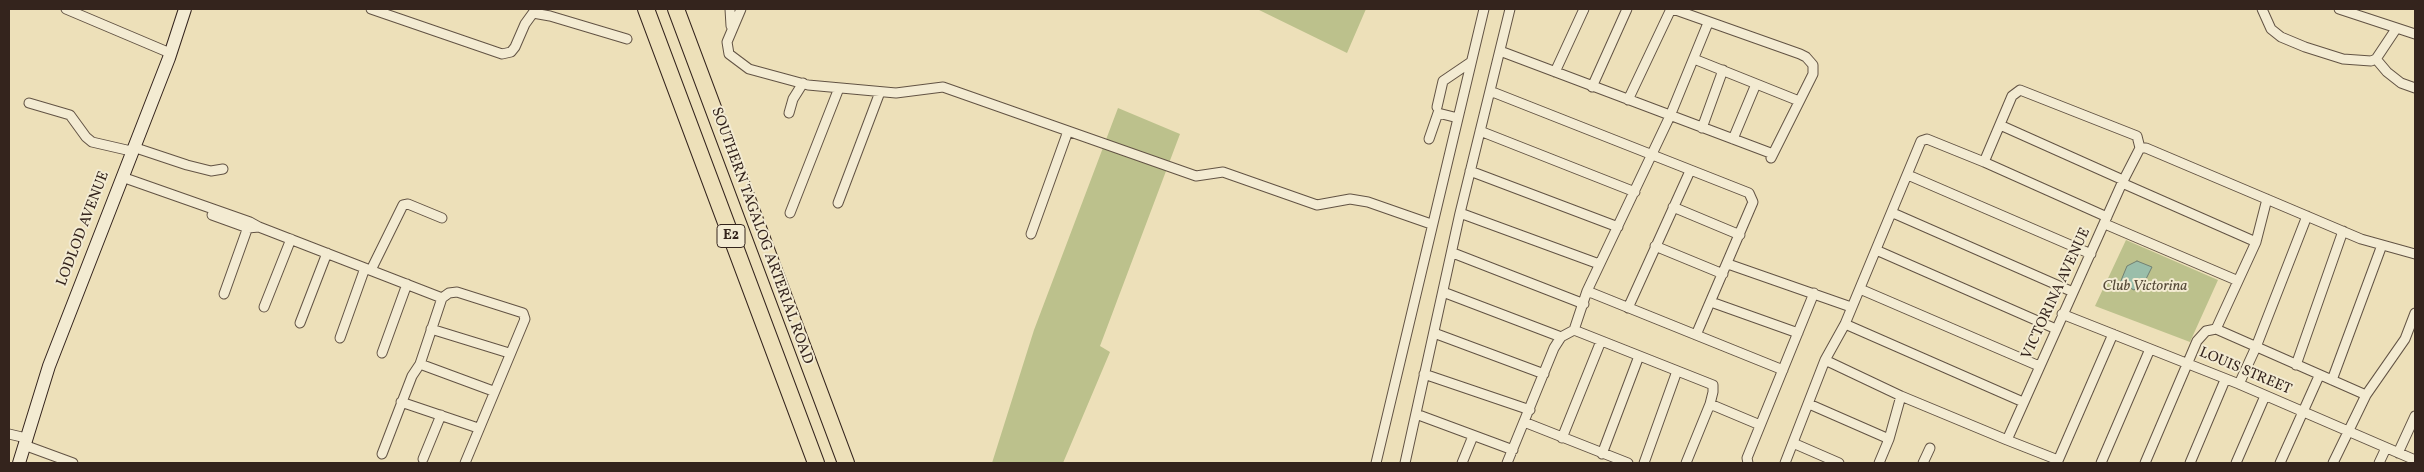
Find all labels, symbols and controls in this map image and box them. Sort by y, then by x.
street label: SOUTHERN TAGALOG ARTERIAL ROAD [706,105,816,367]
street label: LODLOD AVENUE [54,169,114,289]
road number: E2 [717,225,745,248]
street label: VICTORINA AVENUE [2019,225,2095,363]
park label: Club Victorina [2103,278,2187,296]
street label: LOUIS STREET [2196,344,2294,400]

